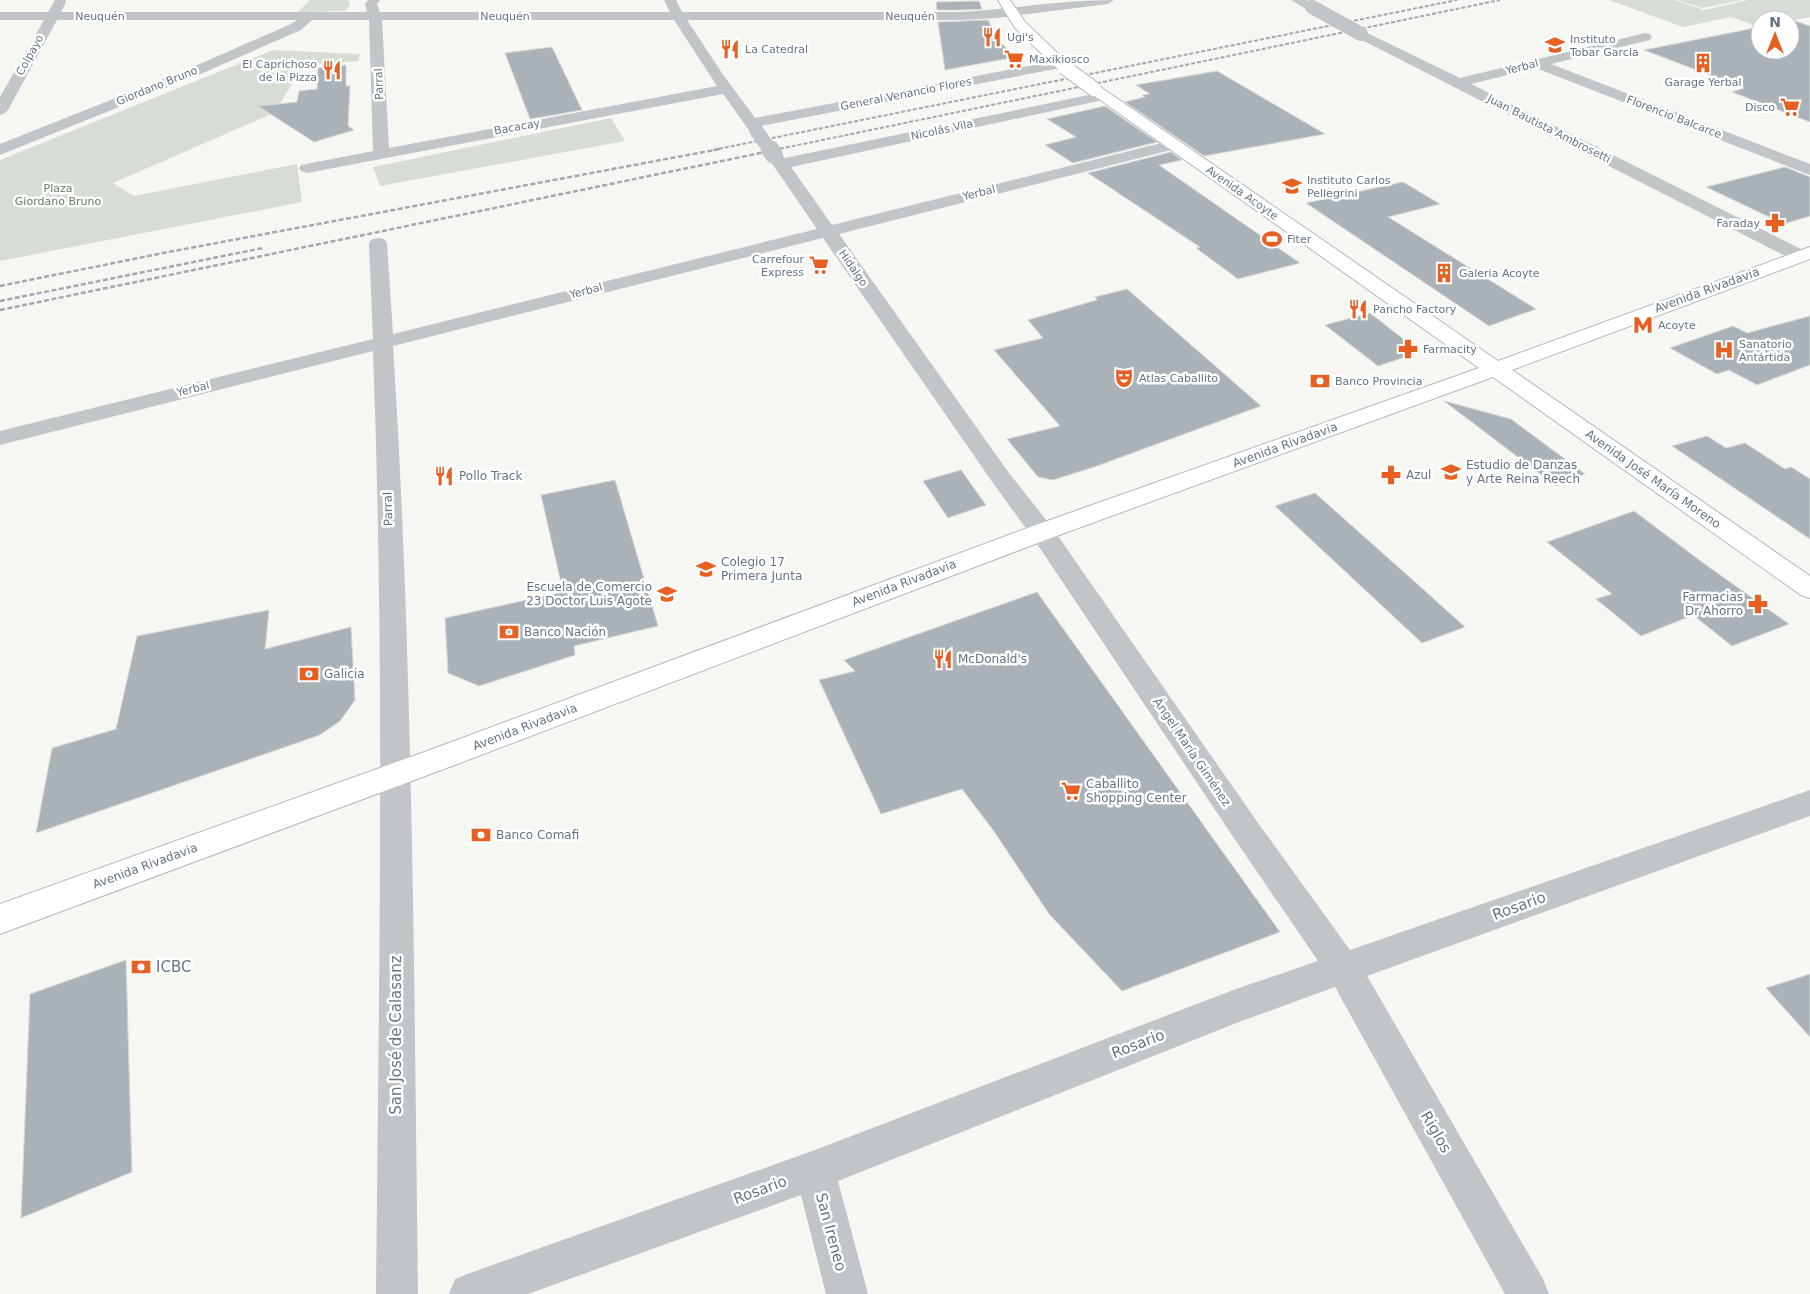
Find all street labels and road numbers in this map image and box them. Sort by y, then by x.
street label: Neuquén [75,10,125,23]
street label: Neuquén [480,10,530,23]
street label: Neuquén [885,10,935,23]
street label: Colpayo [14,32,47,78]
street label: Yerbal [1503,57,1540,78]
street label: Giordano Bruno [115,64,200,108]
street label: Parral [372,68,386,100]
street label: General Venancio Flores [839,75,973,113]
street label: Juan Bautista Ambrosetti [1484,92,1613,166]
street label: Florencio Balcarce [1625,93,1724,141]
street label: Bacacay [493,116,541,137]
street label: Nicolás Vila [910,117,974,143]
street label: Avenida Acoyte [1203,163,1281,223]
street label: Yerbal [960,183,997,204]
street label: Hidalgo [836,247,870,289]
street label: Avenida Rivadavia [1653,265,1761,315]
street label: Yerbal [567,281,604,302]
street label: Yerbal [174,379,211,400]
street label: Avenida Rivadavia [1231,420,1339,470]
street label: Avenida José María Moreno [1583,427,1723,531]
street label: Parral [380,492,396,526]
street label: Avenida Rivadavia [850,557,958,609]
street label: Ángel María Giménez [1150,694,1234,809]
street label: Avenida Rivadavia [471,701,579,753]
street label: Avenida Rivadavia [91,841,199,891]
street label: Rosario [1490,888,1548,924]
street label: San José de Calasanz [387,955,405,1115]
street label: Rosario [1109,1026,1167,1062]
street label: Riglos [1417,1108,1455,1156]
street label: Rosario [731,1172,789,1208]
street label: San Ireneo [812,1191,850,1273]

